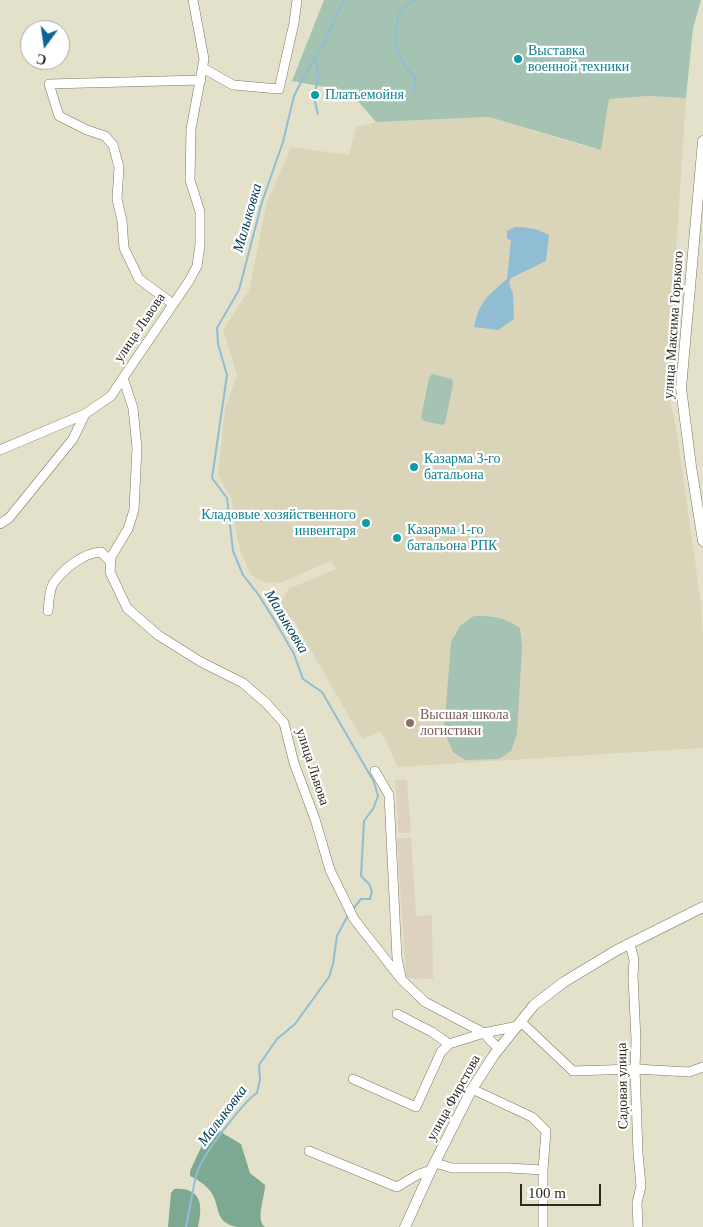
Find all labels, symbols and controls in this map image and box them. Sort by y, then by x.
north arrow [20,20,70,70]
place label: Выставка военной техники [528,43,629,75]
text: С [35,51,48,68]
marker: Выставка военной техники [512,53,524,65]
place label: Платьемойня [325,87,404,103]
marker: Платьемойня [309,89,321,101]
water label: Малыковка [230,181,266,255]
street label: улица Максима Горького [660,251,688,399]
street label: улица Львова [111,290,169,366]
place label: Казарма 3-го батальона [424,451,500,484]
marker: Казарма 3-го батальона [408,461,420,473]
place label: Кладовые хозяйственного инвентаря [201,507,356,540]
marker: Кладовые хозяйственного инвентаря [360,517,372,529]
place label: Казарма 1-го батальона РПК [407,522,497,554]
marker: Казарма 1-го батальона РПК [391,532,403,544]
water label: Малыковка [260,587,312,657]
place label: Высшая школа логистики [420,707,509,740]
marker: Высшая школа логистики [404,717,416,729]
street label: улица Львова [292,726,332,808]
street label: Садовая улица [614,1042,632,1130]
street label: улица Фирстова [424,1052,484,1144]
water label: Малыковка [194,1082,252,1150]
scale bar [523,1174,604,1206]
text: 100 m [528,1185,566,1201]

